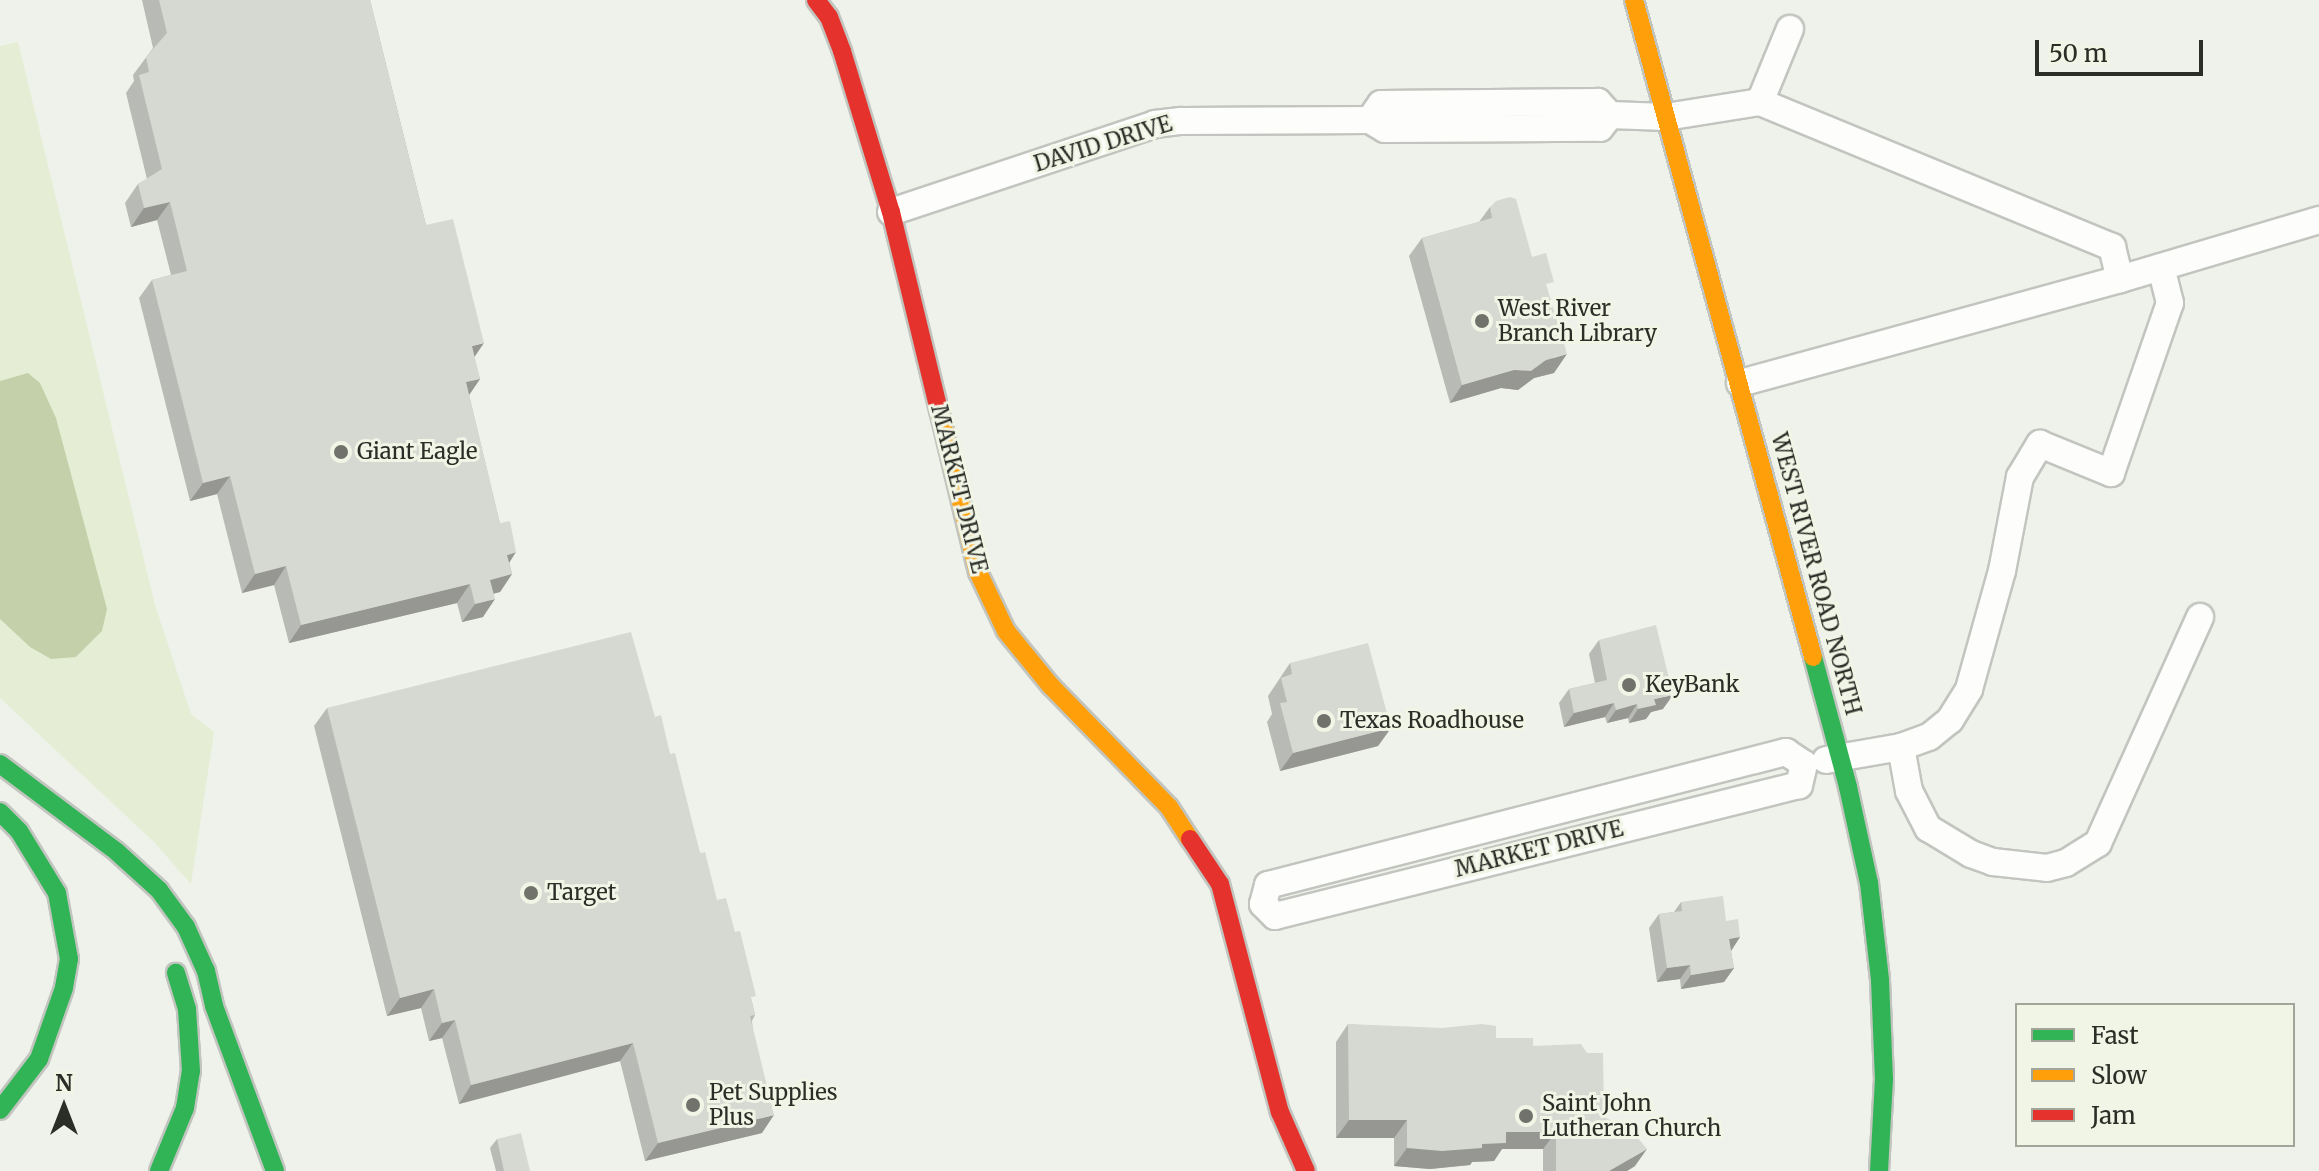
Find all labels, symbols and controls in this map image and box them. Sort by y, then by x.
scale bar [2039,24,2207,74]
text: 50 m [2049,38,2108,69]
street label: DAVID DRIVE [1031,110,1175,178]
place label: West River Branch Library [1498,295,1657,346]
marker: West River Branch Library [1473,312,1491,330]
street label: MARKET DRIVE [925,402,993,576]
street label: WEST RIVER ROAD NORTH [1766,430,1866,718]
place label: Giant Eagle [357,439,478,465]
marker: Giant Eagle [332,443,350,461]
place label: KeyBank [1645,672,1740,698]
marker: KeyBank [1620,676,1638,694]
place label: Texas Roadhouse [1340,708,1524,734]
marker: Texas Roadhouse [1315,712,1333,730]
street label: MARKET DRIVE [1452,815,1626,883]
place label: Target [547,880,616,906]
marker: Target [522,884,540,902]
legend [2015,1003,2295,1147]
text: Fast [2091,1020,2139,1051]
text: Slow [2091,1060,2147,1091]
north arrow [24,1067,104,1147]
text: N [55,1069,73,1097]
place label: Pet Supplies Plus [709,1079,838,1130]
place label: Saint John Lutheran Church [1542,1090,1721,1142]
marker: Pet Supplies Plus [684,1096,702,1114]
text: Jam [2091,1100,2136,1131]
marker: Saint John Lutheran Church [1517,1107,1535,1125]

